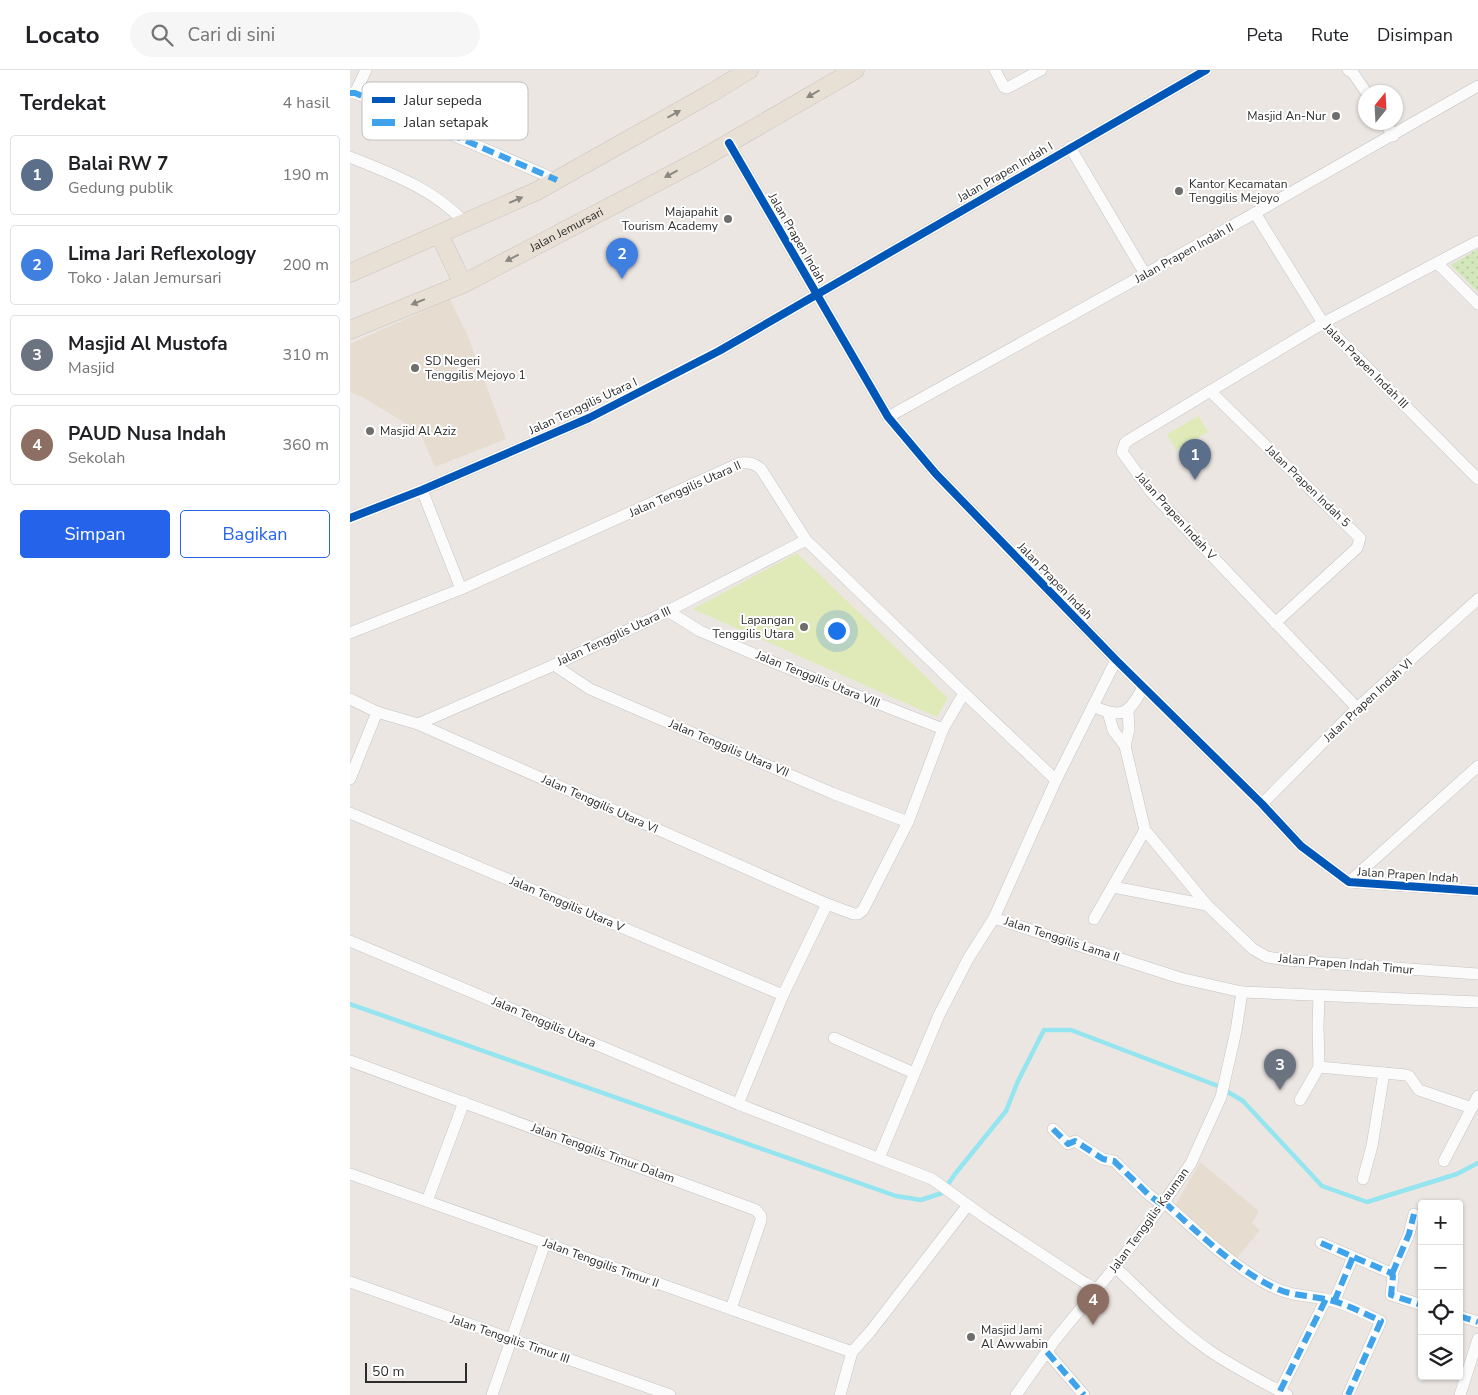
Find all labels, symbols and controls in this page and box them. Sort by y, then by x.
search box [130,12,480,57]
text: Locato [25,19,100,51]
icon: search [148,21,176,49]
text: Cari di sini [188,22,275,48]
text: Peta [1247,23,1283,47]
text: Rute [1311,23,1349,47]
text: Disimpan [1377,23,1453,47]
legend [362,82,528,140]
north arrow [1358,85,1403,130]
text: Terdekat [20,89,106,117]
one-way arrow [806,90,819,99]
text: Jalur sepeda [403,91,482,110]
text: 4 hasil [283,92,330,114]
place label: Masjid An-Nur [1247,108,1327,124]
one-way arrow [666,110,681,118]
marker: Masjid An-Nur [1330,110,1342,122]
text: Jalan setapak [403,113,489,132]
street label: Jalan Prapen Indah I [954,138,1056,206]
text: Balai RW 7 [68,151,168,177]
text: 1 [32,164,42,186]
text: 190 m [282,164,329,186]
one-way arrow [664,170,678,179]
place label: Kantor Kecamatan Tenggilis Mejoyo [1189,176,1288,206]
text: Gedung publik [68,177,173,199]
marker: Kantor Kecamatan Tenggilis Mejoyo [1173,185,1185,197]
street label: Jalan Prapen Indah [764,189,829,286]
one-way arrow [509,196,524,204]
street label: Jalan Jemursari [526,204,606,256]
place label: Majapahit Tourism Academy [622,204,719,234]
marker: Majapahit Tourism Academy [722,213,734,225]
street label: Jalan Prapen Indah II [1131,219,1236,287]
pin: 2 [606,238,638,279]
text: Lima Jari Reflexology [68,241,256,267]
text: 2 [32,254,42,276]
text: 200 m [282,254,329,276]
one-way arrow [505,254,519,262]
text: Toko · Jalan Jemursari [68,267,222,289]
one-way arrow [410,298,425,306]
street label: Jalan Prapen Indah III [1319,319,1412,412]
text: Masjid Al Mustofa [68,331,228,357]
text: 3 [32,344,42,366]
text: 310 m [282,344,329,366]
place label: SD Negeri Tenggilis Mejoyo 1 [425,353,526,383]
text: Masjid [68,357,115,379]
marker: SD Negeri Tenggilis Mejoyo 1 [409,362,421,374]
street label: Jalan Tenggilis Utara I [525,374,640,439]
text: PAUD Nusa Indah [68,421,226,447]
place label: Masjid Al Aziz [380,423,457,439]
marker: Masjid Al Aziz [364,425,376,437]
text: 4 [32,434,42,456]
text: 360 m [282,434,329,456]
pin: 1 [1179,439,1211,480]
street label: Jalan Prapen Indah 5 [1262,441,1354,531]
text: Sekolah [68,447,125,469]
street label: Jalan Tenggilis Utara II [626,457,743,521]
street label: Jalan Prapen Indah V [1132,468,1220,564]
button: Simpan [20,510,170,558]
button: Bagikan [180,510,330,558]
street label: Jalan Prapen Indah [1013,538,1096,623]
street label: Jalan Tenggilis Utara III [554,603,673,670]
place label: Lapangan Tenggilis Utara [713,612,794,642]
your location [824,618,850,644]
marker: Lapangan Tenggilis Utara [798,621,810,633]
street label: Jalan Tenggilis Utara VIII [753,646,882,711]
street label: Jalan Prapen Indah VI [1319,655,1416,746]
street label: Jalan Tenggilis Utara VII [666,715,791,781]
street label: Jalan Tenggilis Utara VI [538,771,661,837]
street label: Jalan Prapen Indah [1356,863,1459,887]
street label: Jalan Tenggilis Utara V [506,872,627,936]
street label: Jalan Tenggilis Lama II [1001,912,1122,965]
street label: Jalan Prapen Indah Timur [1277,950,1415,978]
street label: Jalan Tenggilis Utara [489,992,598,1051]
pin: 3 [1264,1049,1296,1090]
street label: Jalan Tenggilis Timur Dalam [528,1119,677,1186]
street label: Jalan Tenggilis Kauman [1105,1164,1192,1276]
map controls [1418,1200,1463,1380]
button: + [1418,1200,1463,1245]
street label: Jalan Tenggilis Timur II [540,1234,661,1291]
button: − [1418,1245,1463,1290]
pin: 4 [1077,1284,1109,1325]
button: locate [1418,1290,1463,1335]
street label: Jalan Tenggilis Timur III [447,1311,572,1367]
place label: Masjid Jami Al Awwabin [981,1322,1048,1352]
marker: Masjid Jami Al Awwabin [965,1331,977,1343]
button: layers [1418,1335,1463,1380]
scale bar [365,1360,468,1383]
text: 50 m [372,1362,404,1381]

